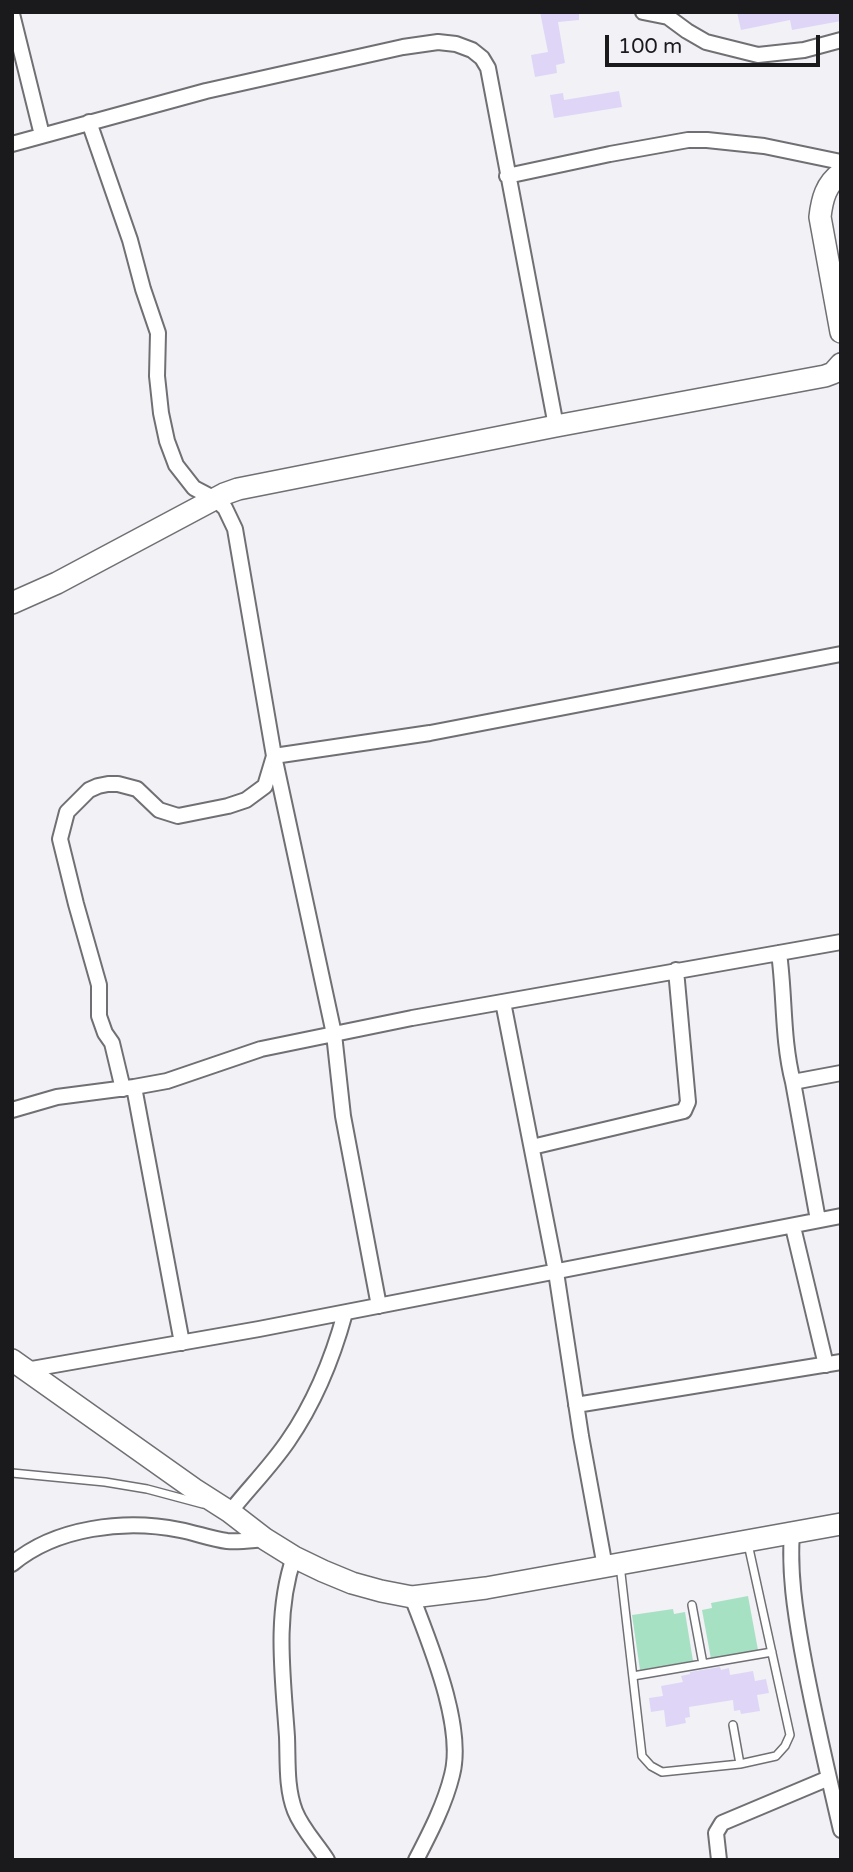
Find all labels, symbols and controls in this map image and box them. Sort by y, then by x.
scale bar [608,21,823,65]
text: 100 m [618,34,682,59]

